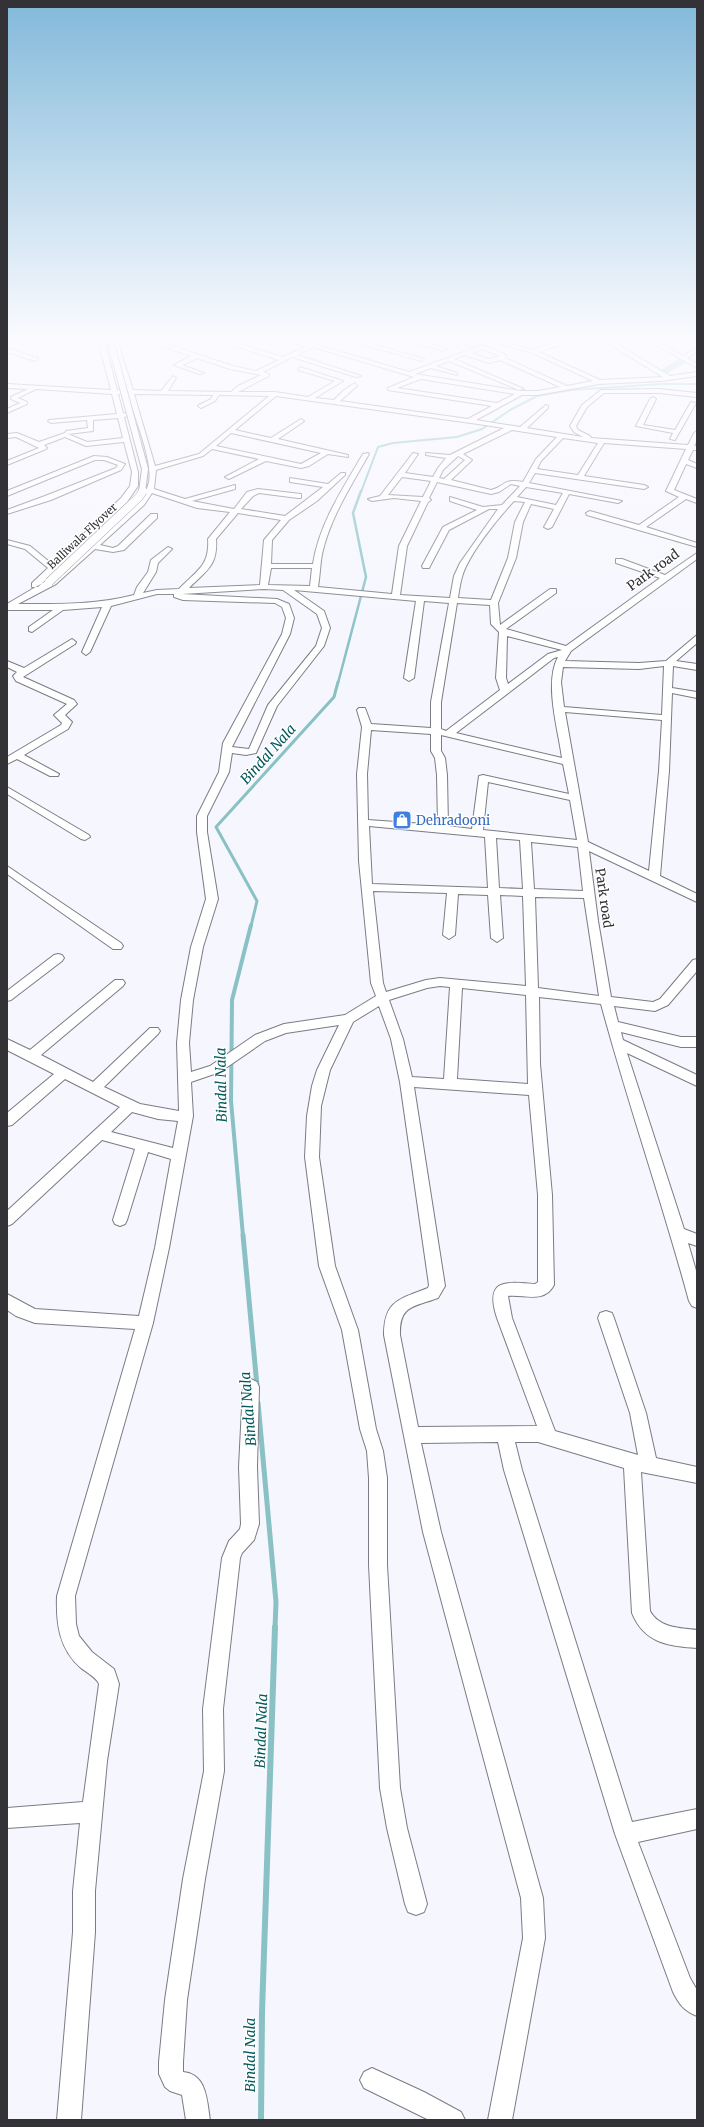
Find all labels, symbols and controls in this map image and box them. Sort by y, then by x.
street label: Balliwala Flyover [44,500,120,572]
street label: Park road [624,545,682,595]
water label: Bindal Nala [236,720,300,788]
shop icon: Dehradooni [391,809,413,831]
place label: Dehradooni [416,812,490,829]
street label: Park road [591,867,617,929]
water label: Bindal Nala [211,1048,231,1122]
water label: Bindal Nala [236,1371,260,1447]
water label: Bindal Nala [251,1693,271,1769]
water label: Bindal Nala [241,2018,259,2092]

